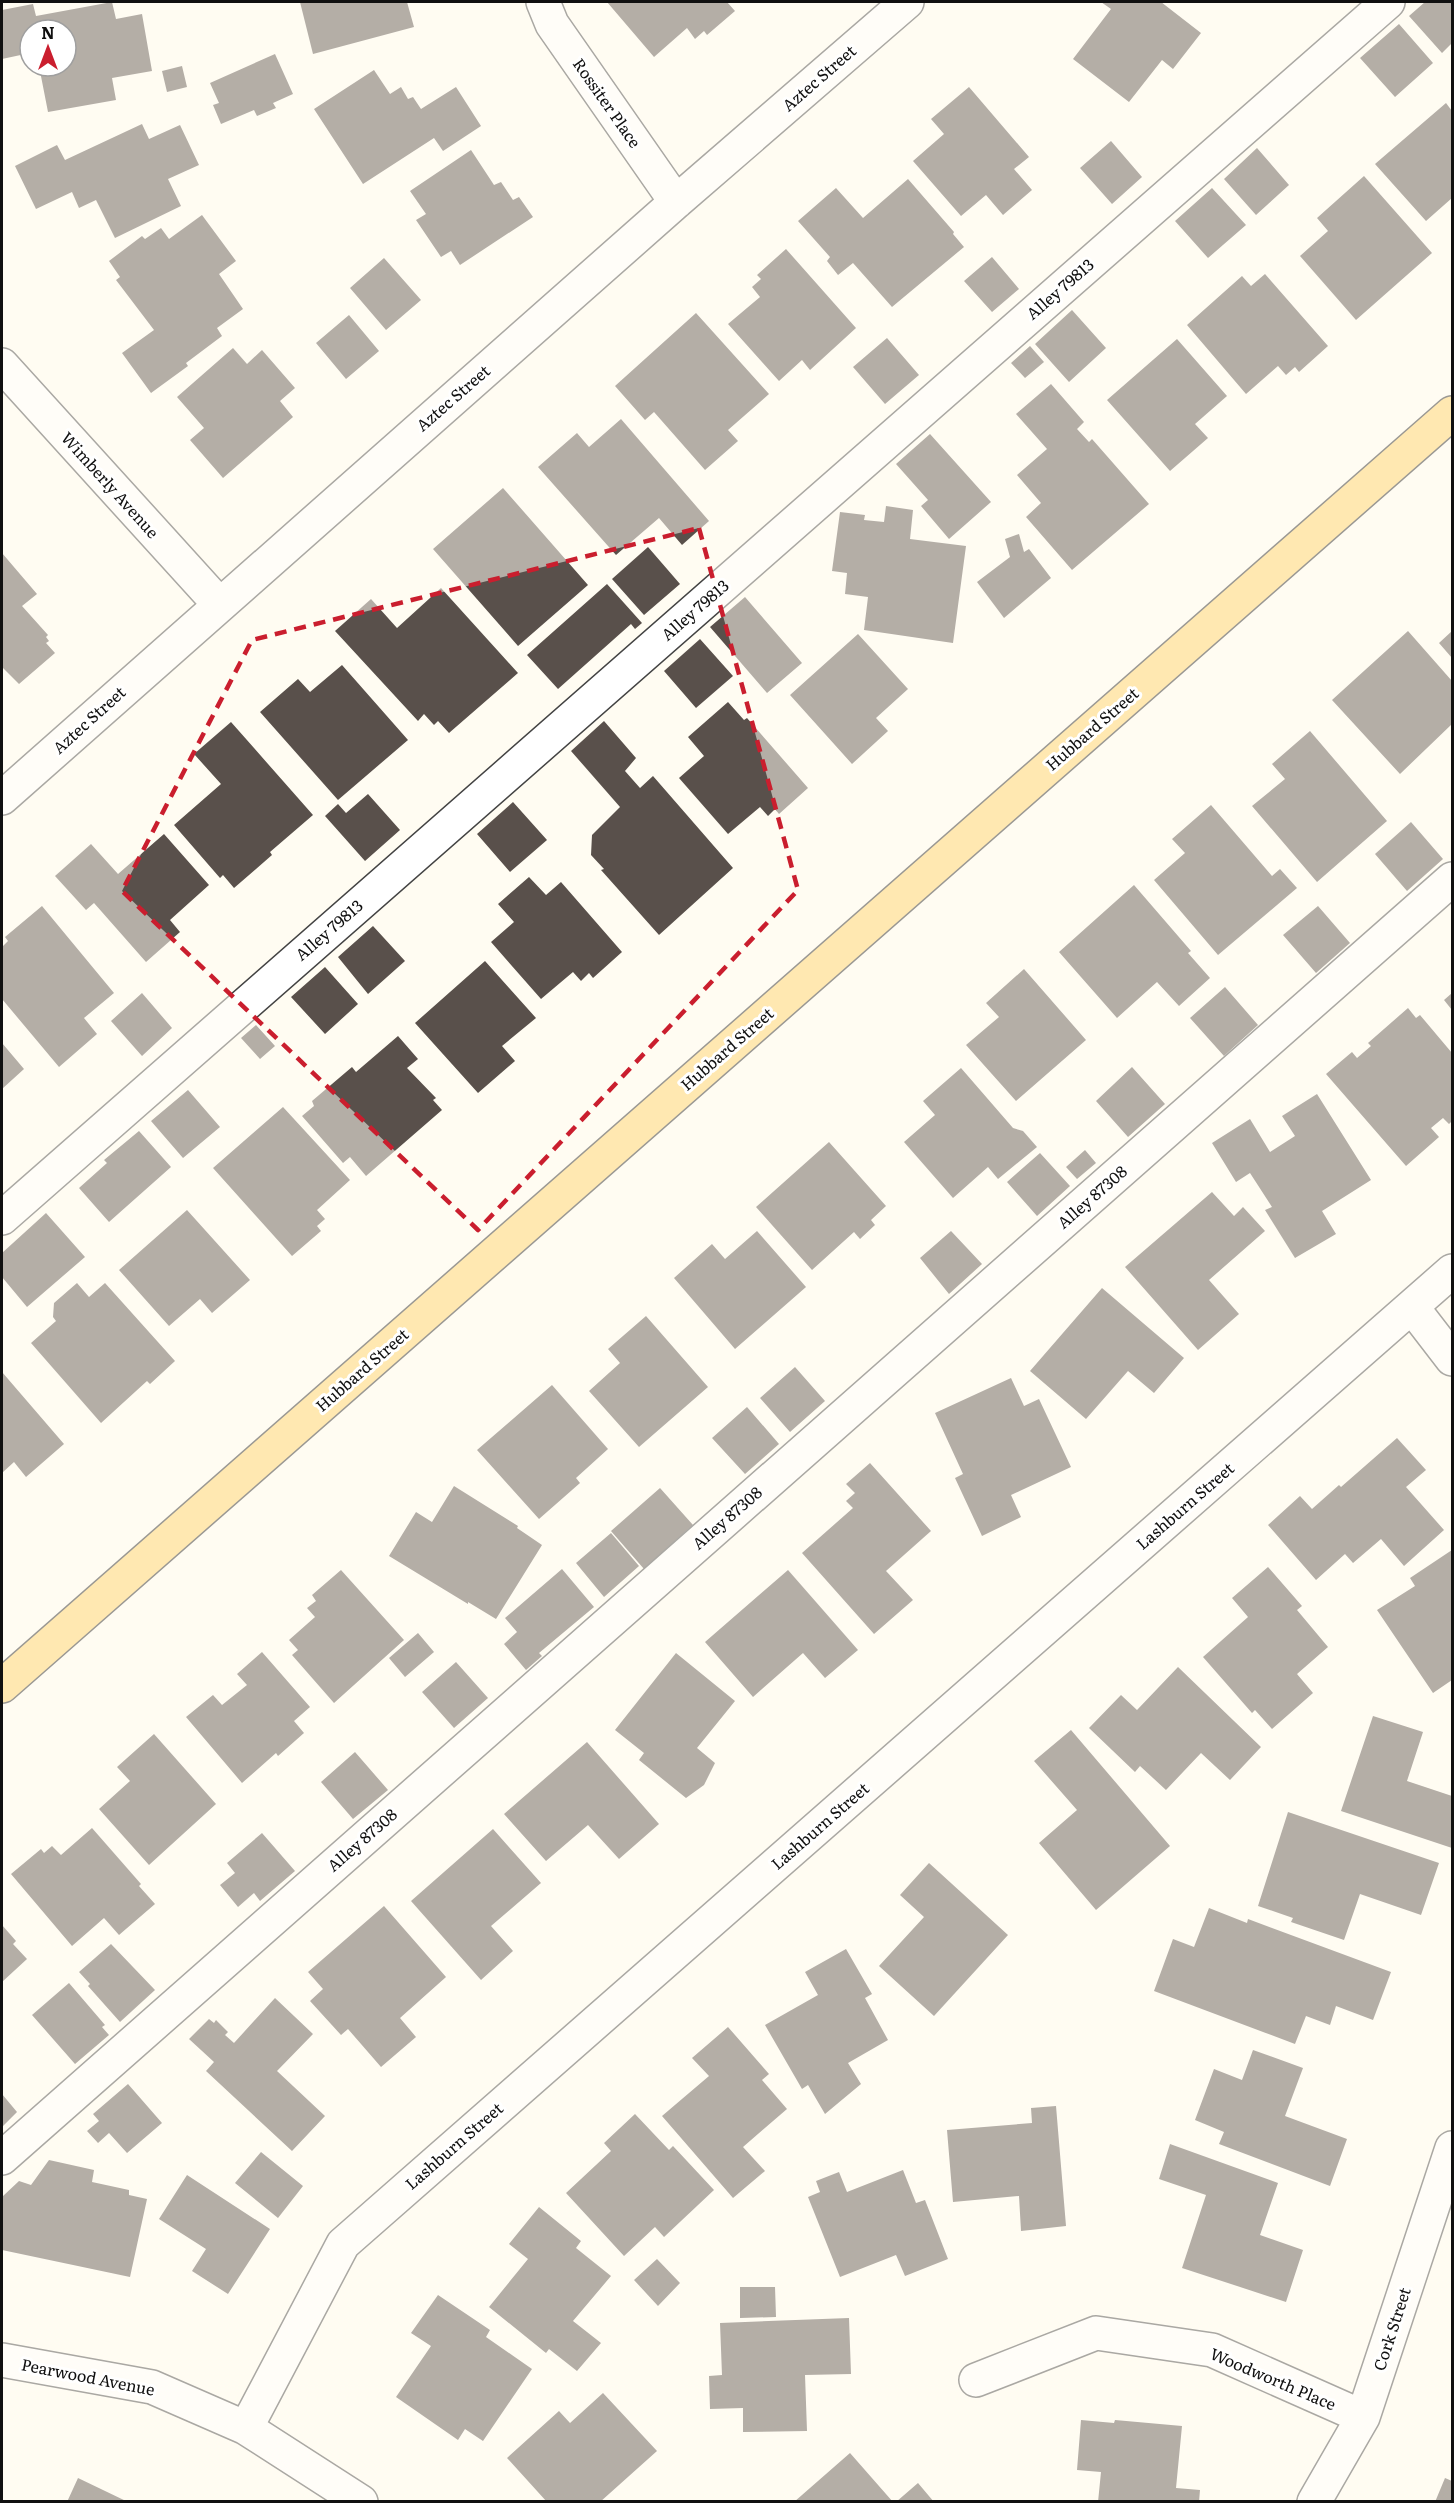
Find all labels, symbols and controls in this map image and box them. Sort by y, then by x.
north arrow [18,18,78,78]
text: N [41,20,55,44]
street label: Aztec Street [776,38,861,116]
street label: Rossiter Place [568,53,648,152]
street label: Alley 79813 [1020,252,1099,325]
street label: Aztec Street [410,358,495,436]
street label: Wimberly Avenue [56,426,165,543]
street label: Alley 79813 [655,573,734,646]
street label: Aztec Street [46,680,131,759]
street label: Hubbard Street [1040,681,1144,776]
street label: Alley 79813 [289,893,368,966]
street label: Hubbard Street [675,1001,779,1096]
street label: Alley 87308 [1051,1159,1132,1234]
street label: Hubbard Street [310,1322,414,1417]
street label: Lashburn Street [1130,1456,1239,1555]
street label: Alley 87308 [686,1480,767,1555]
street label: Lashburn Street [765,1776,874,1875]
street label: Alley 87308 [321,1802,402,1877]
street label: Lashburn Street [399,2096,508,2195]
street label: Cork Street [1366,2283,1416,2373]
street label: Woodworth Place [1207,2341,1340,2415]
street label: Pearwood Avenue [19,2351,157,2401]

